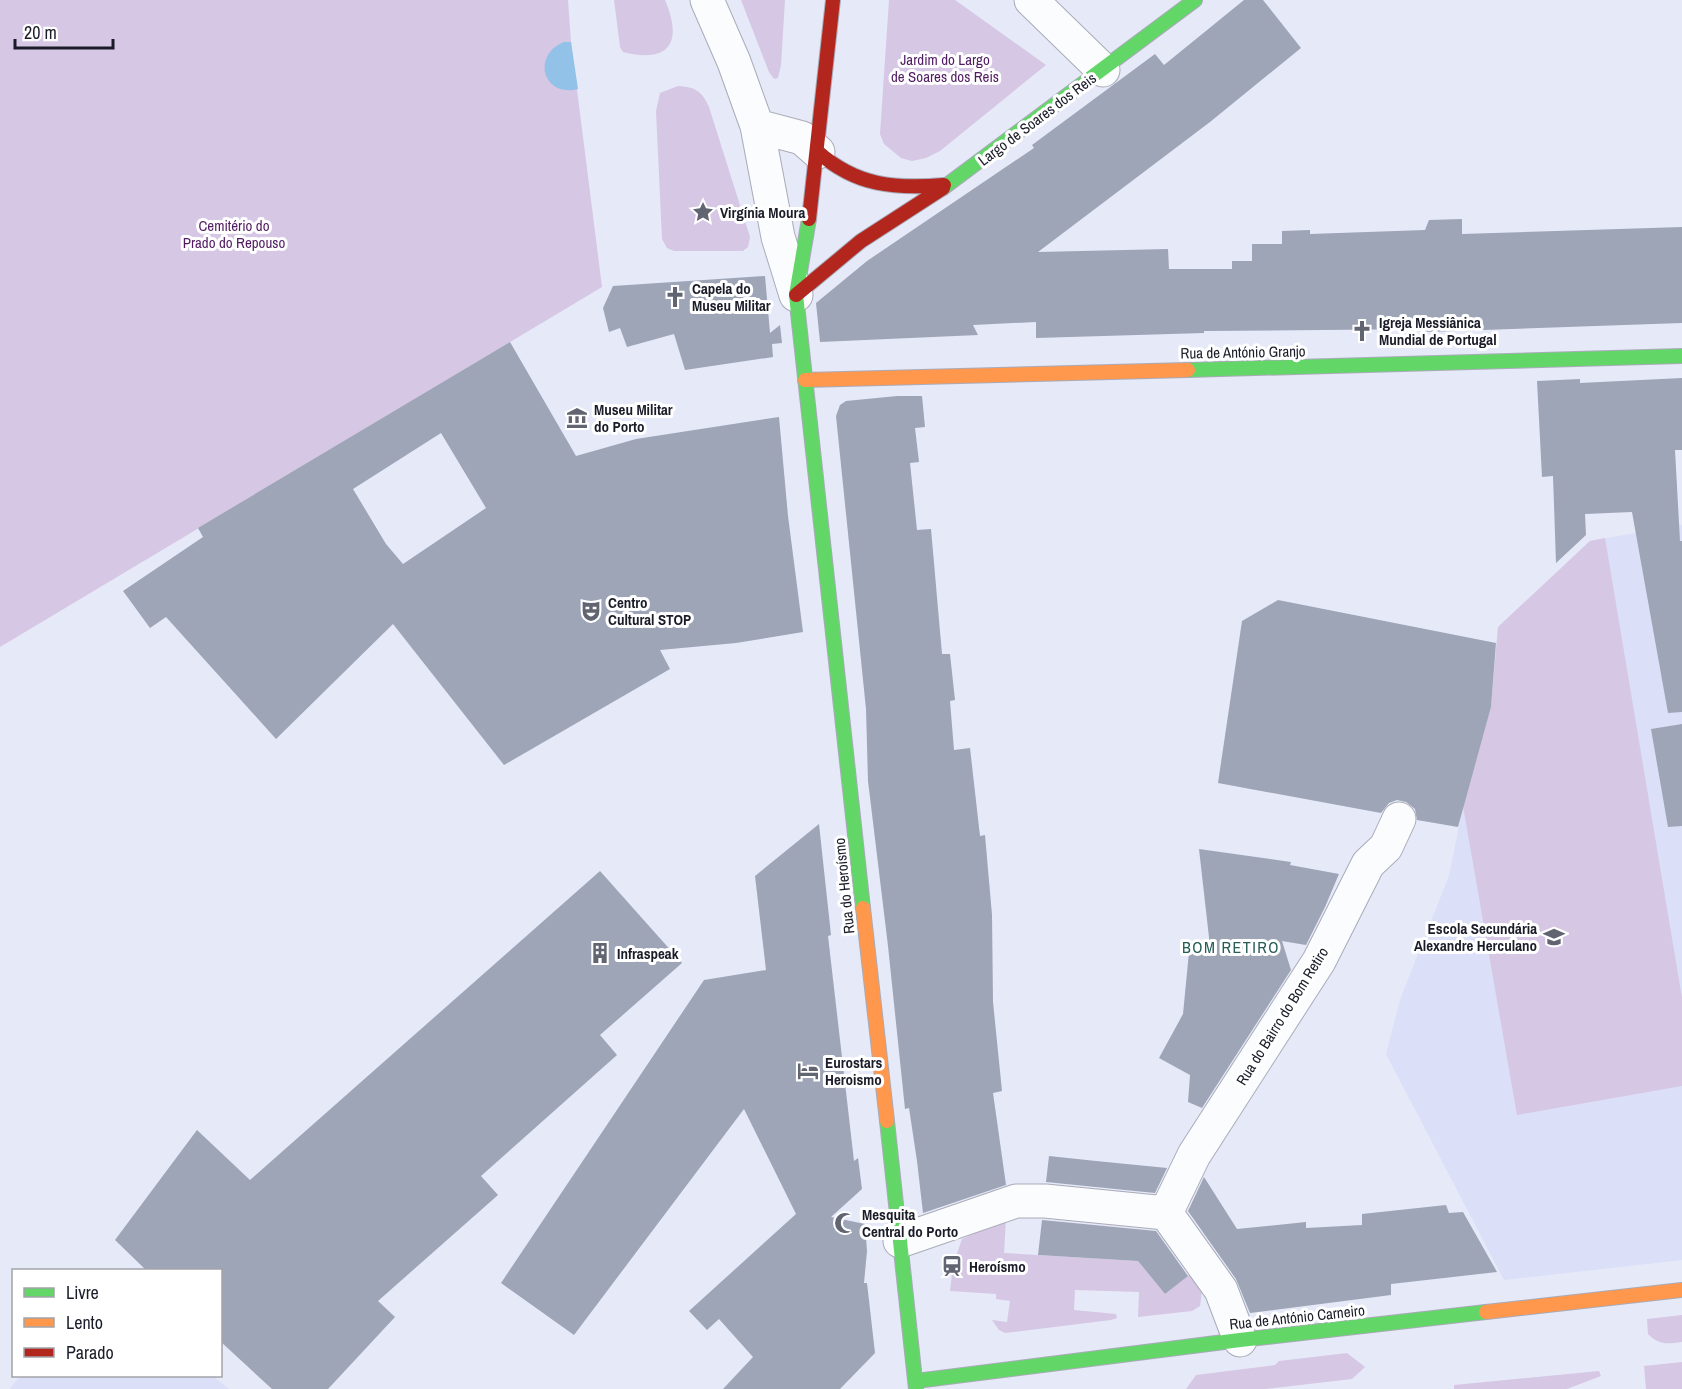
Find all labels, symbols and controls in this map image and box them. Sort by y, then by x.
scale bar [15,12,112,50]
text: 20 m [24,20,57,45]
park label: Jardim do Largo de Soares dos Reis [891,49,999,87]
street label: Largo de Soares dos Reis [974,68,1100,170]
place icon: Virgínia Moura [691,200,715,224]
place label: Virgínia Moura [720,202,805,223]
park label: Cemitério do Prado do Repouso [183,215,285,253]
place label: Capela do Museu Militar [692,278,771,316]
church icon: Capela do Museu Militar [663,285,687,309]
place label: Igreja Messiânica Mundial de Portugal [1379,312,1497,350]
church icon: Igreja Messiânica Mundial de Portugal [1350,319,1374,343]
street label: Rua de António Granjo [1180,340,1306,364]
place label: Museu Militar do Porto [594,399,673,437]
museum icon: Museu Militar do Porto [565,406,589,430]
place label: Centro Cultural STOP [608,592,691,630]
theatre icon: Centro Cultural STOP [579,599,603,623]
street label: Rua do Heroísmo [829,837,859,935]
place label: Escola Secundária Alexandre Herculano [1414,918,1537,956]
school or university icon: Escola Secundária Alexandre Herculano [1542,925,1566,949]
district label: BOM RETIRO [1182,936,1280,958]
building icon: Infraspeak [588,941,612,965]
place label: Infraspeak [617,943,679,964]
street label: Rua do Bairro do Bom Retiro [1231,943,1333,1089]
place label: Eurostars Heroismo [825,1052,883,1090]
hotel icon: Eurostars Heroismo [796,1059,820,1083]
place label: Mesquita Central do Porto [862,1204,958,1242]
mosque icon: Mesquita Central do Porto [833,1211,857,1235]
station icon: Heroísmo [940,1254,964,1278]
place label: Heroísmo [969,1256,1026,1277]
legend [12,1269,222,1377]
text: Livre [66,1280,99,1305]
street label: Rua de António Carneiro [1228,1299,1366,1335]
text: Lento [66,1310,103,1335]
text: Parado [66,1340,114,1365]

